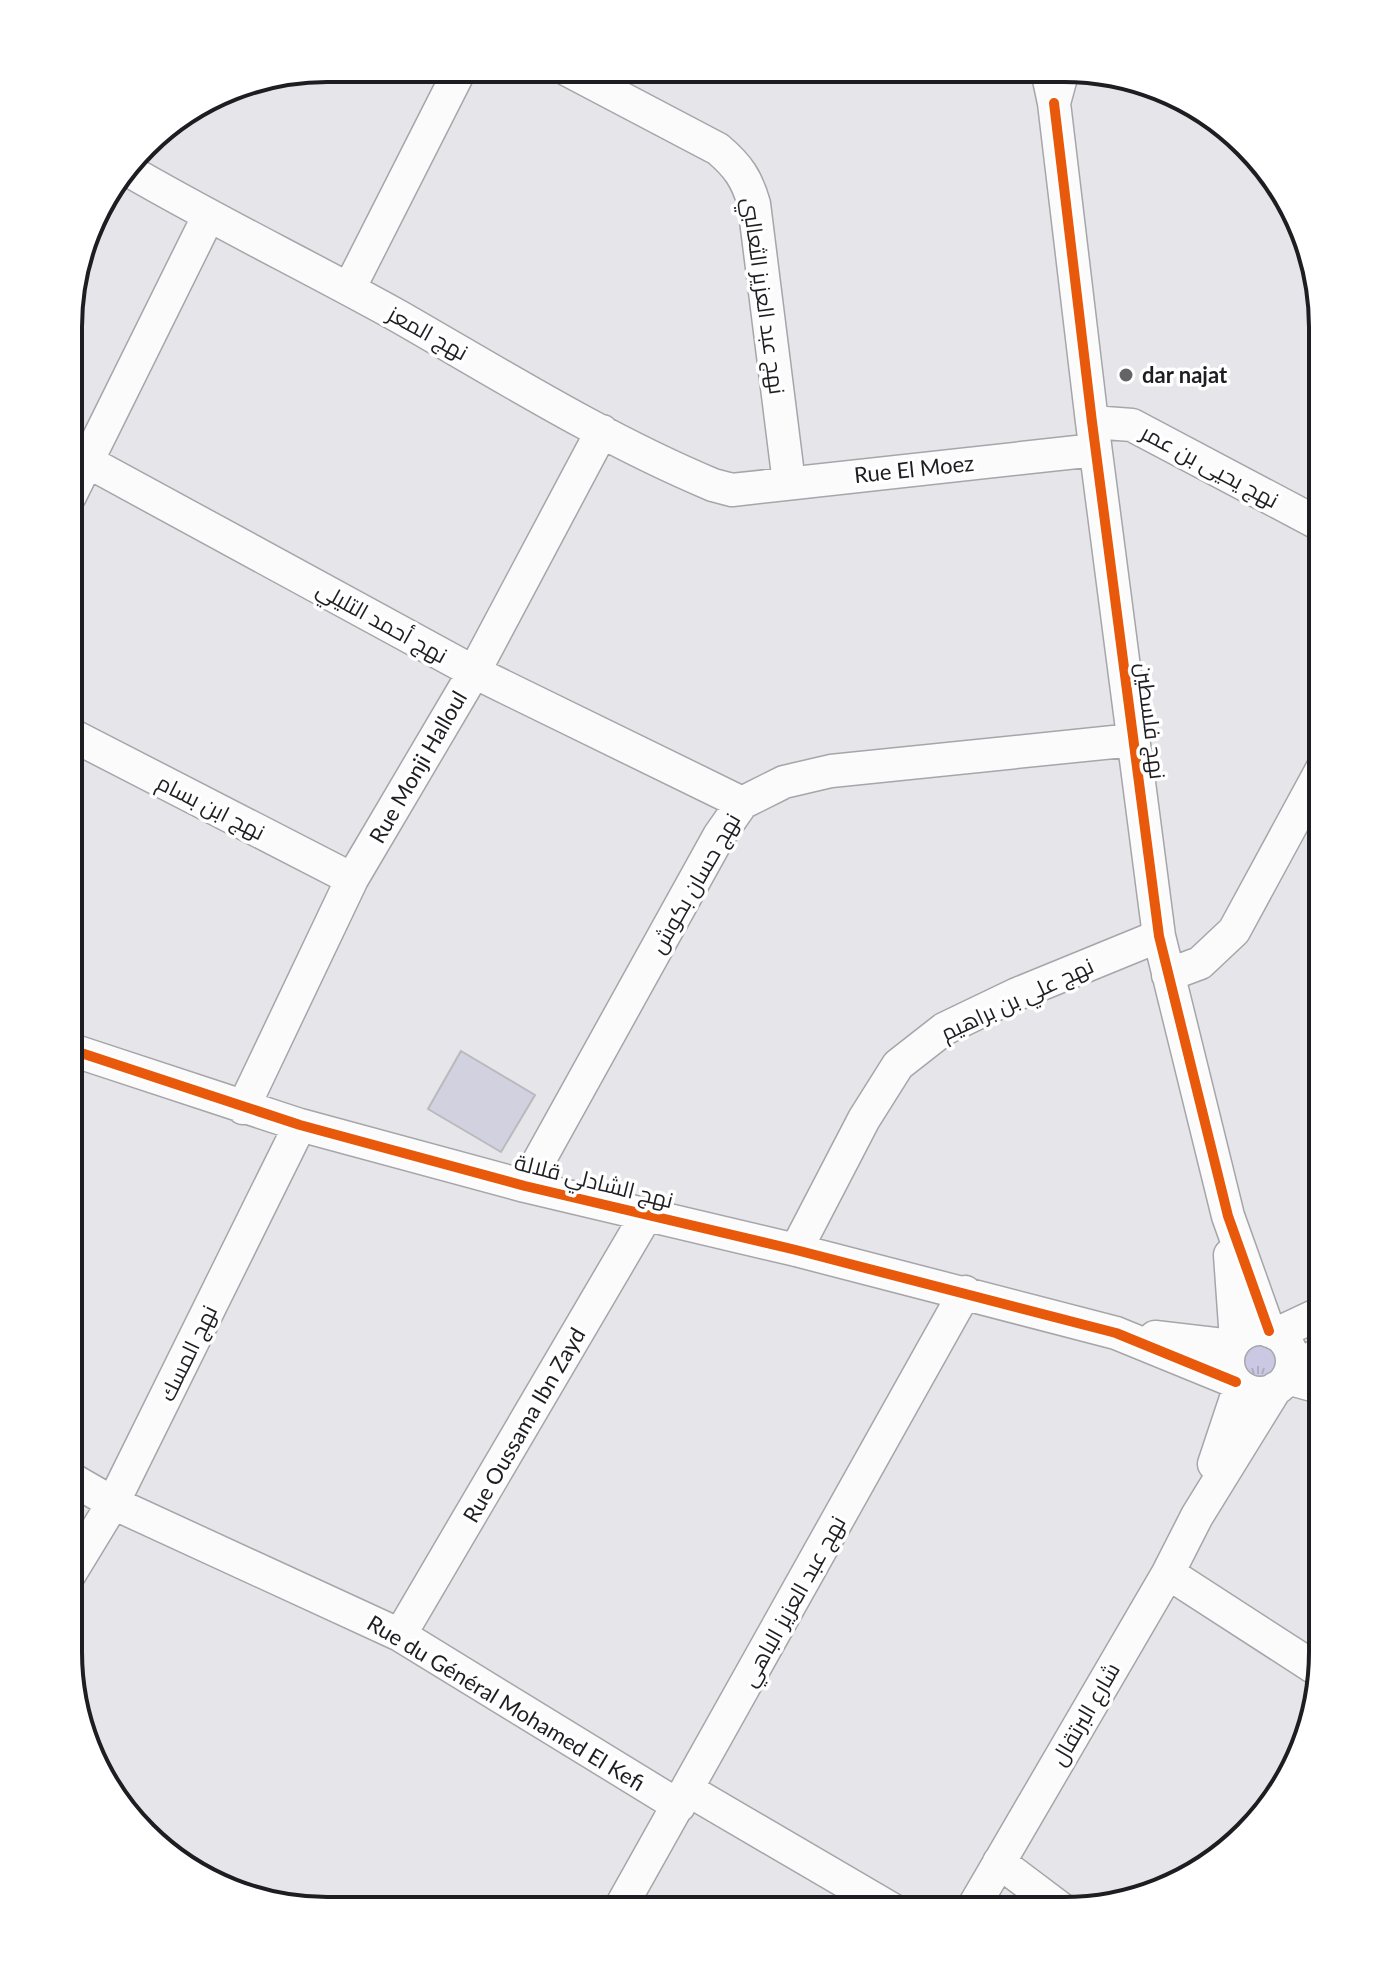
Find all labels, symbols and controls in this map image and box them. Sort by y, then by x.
street label: نهج عبد العزيز الثعالبي [733,196,792,397]
street label: نهج المعز [381,299,473,367]
place label: dar najat [1142,361,1228,388]
marker: dar najat [1117,366,1135,384]
street label: نهج يحيى بن عمر [1134,417,1284,515]
street label: Rue El Moez [853,449,975,488]
street label: نهج أحمد التليلي [310,575,452,672]
street label: نهج فلسطين [1129,661,1172,781]
street label: Rue Monji Halloul [363,686,472,848]
street label: نهج ابن بسام [151,768,270,848]
street label: نهج حسان بكوش [644,808,747,959]
street label: نهج علي بن براهيم [936,951,1099,1049]
street label: نهج الشادلي قلالة [511,1148,676,1217]
street label: نهج المسك [153,1300,224,1406]
street label: Rue Oussama Ibn Zayd [457,1322,590,1527]
street label: نهج عبد العزيز الباهي [734,1511,854,1693]
street label: Rue du Général Mohamed El Kefi [363,1609,650,1796]
street label: شارع البرتقال [1044,1657,1127,1771]

